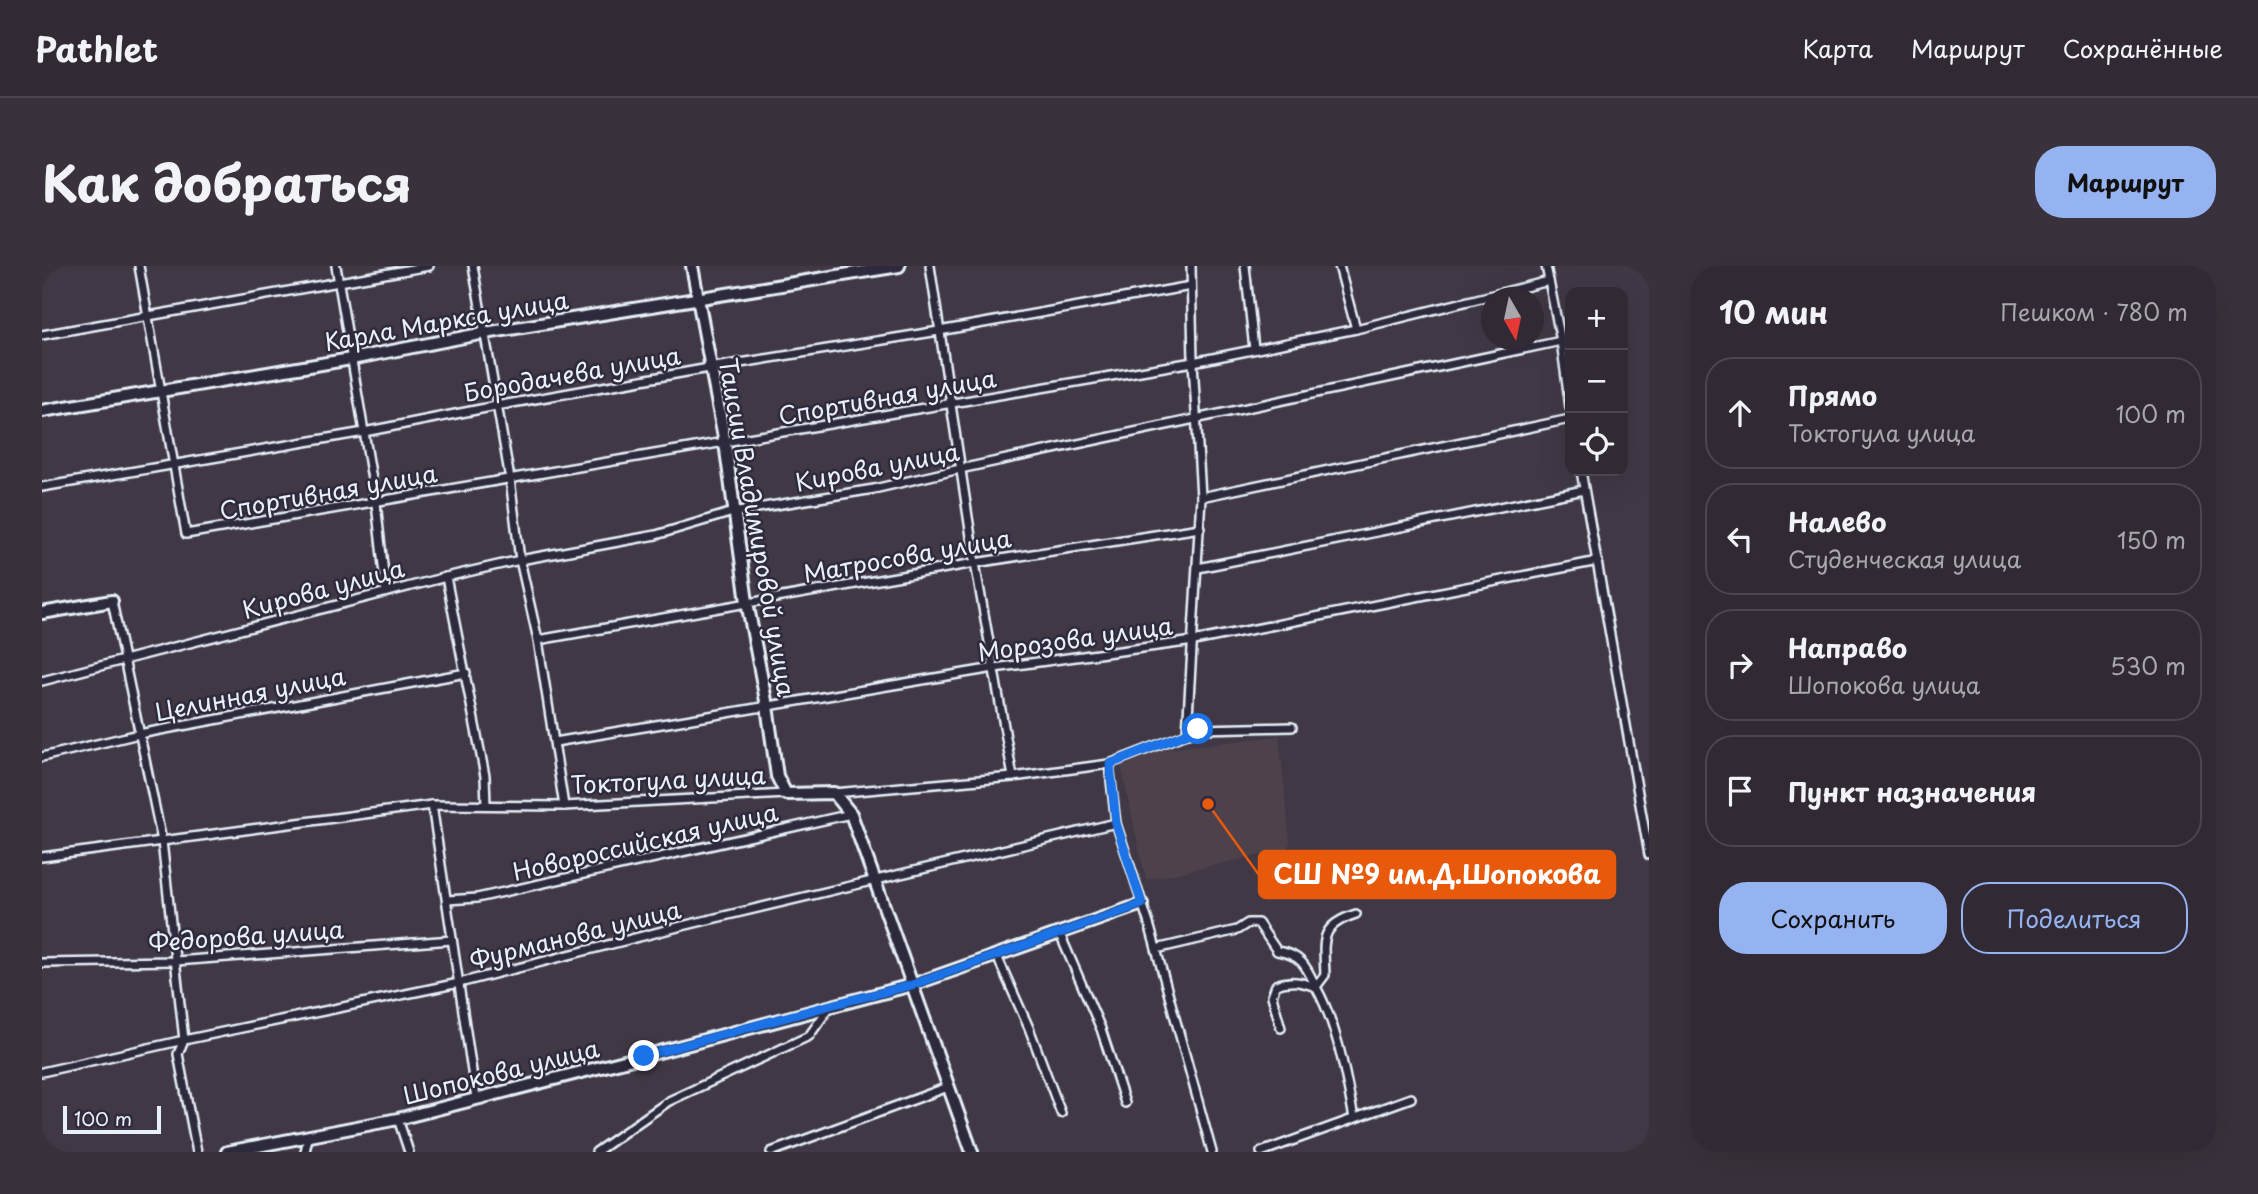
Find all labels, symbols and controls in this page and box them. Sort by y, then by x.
text: Pathlet [35,23,158,73]
text: Карта [1802,30,1873,66]
text: Маршрут [1911,30,2025,66]
text: Сохранённые [2063,30,2223,66]
text: Как добраться [42,145,412,219]
button: Маршрут [2035,146,2216,218]
street label: Карла Маркса улица [321,281,571,359]
north arrow [1481,287,1544,350]
map controls [1565,287,1628,476]
button: + [1565,287,1628,350]
text: 10 мин [1719,289,1828,334]
text: Пешком · 780 m [2000,294,2188,329]
street label: Бородачева улица [461,336,683,410]
button: − [1565,350,1628,413]
street label: Таисии Владимировой улица [710,355,806,699]
street label: Спортивная улица [775,359,999,433]
text: Прямо [1788,376,1877,415]
icon: ahead [1721,394,1759,432]
text: 100 m [2116,396,2186,431]
button: locate [1565,413,1628,476]
text: Токтогула улица [1788,415,1975,450]
street label: Кирова улица [792,432,962,500]
street label: Спортивная улица [216,454,440,528]
text: Налево [1788,502,1886,541]
street label: Матросова улица [800,519,1014,591]
icon: left [1721,520,1759,558]
text: 150 m [2117,522,2186,557]
text: Студенческая улица [1788,541,2021,576]
street label: Кирова улица [238,549,408,627]
street label: Морозова улица [975,607,1175,669]
text: Направо [1788,628,1907,667]
icon: right [1721,646,1759,684]
text: 530 m [2110,648,2186,683]
street label: Целинная улица [152,657,348,729]
text: Шопокова улица [1788,667,1980,702]
route start [1182,713,1213,744]
street label: Токтогула улица [569,756,767,802]
icon: arrive [1721,772,1759,810]
text: Пункт назначения [1788,772,2036,811]
street label: Новороссийская улица [509,793,781,889]
callout: СШ №9 им.Д.Шопокова [1259,851,1615,898]
text: СШ №9 им.Д.Шопокова [1273,854,1601,893]
button: Сохранить [1719,882,1947,954]
button: Поделиться [1961,882,2188,954]
street label: Фурманова улица [466,890,684,978]
street label: Федорова улица [147,910,345,960]
street label: Шопокова улица [399,1029,603,1113]
route end [628,1040,659,1071]
scale bar [63,1103,161,1135]
text: 100 m [74,1104,132,1132]

